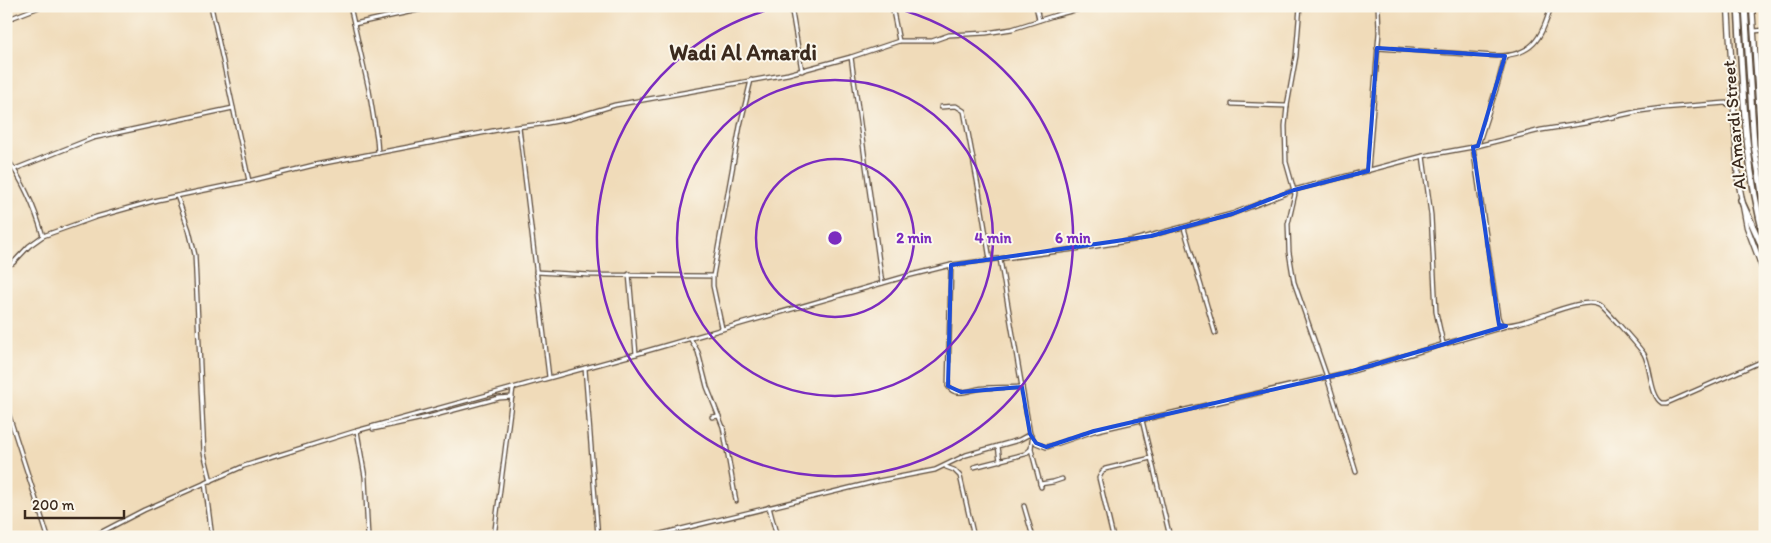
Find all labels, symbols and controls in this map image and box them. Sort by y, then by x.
district label: Wadi Al Amardi [669,39,817,66]
street label: Al Amardi Street [1717,59,1751,191]
centre of rings [826,229,844,247]
text: 2 min [896,229,933,247]
text: 4 min [975,229,1012,247]
text: 6 min [1055,229,1092,247]
scale bar [25,488,124,520]
text: 200 m [32,496,75,514]

